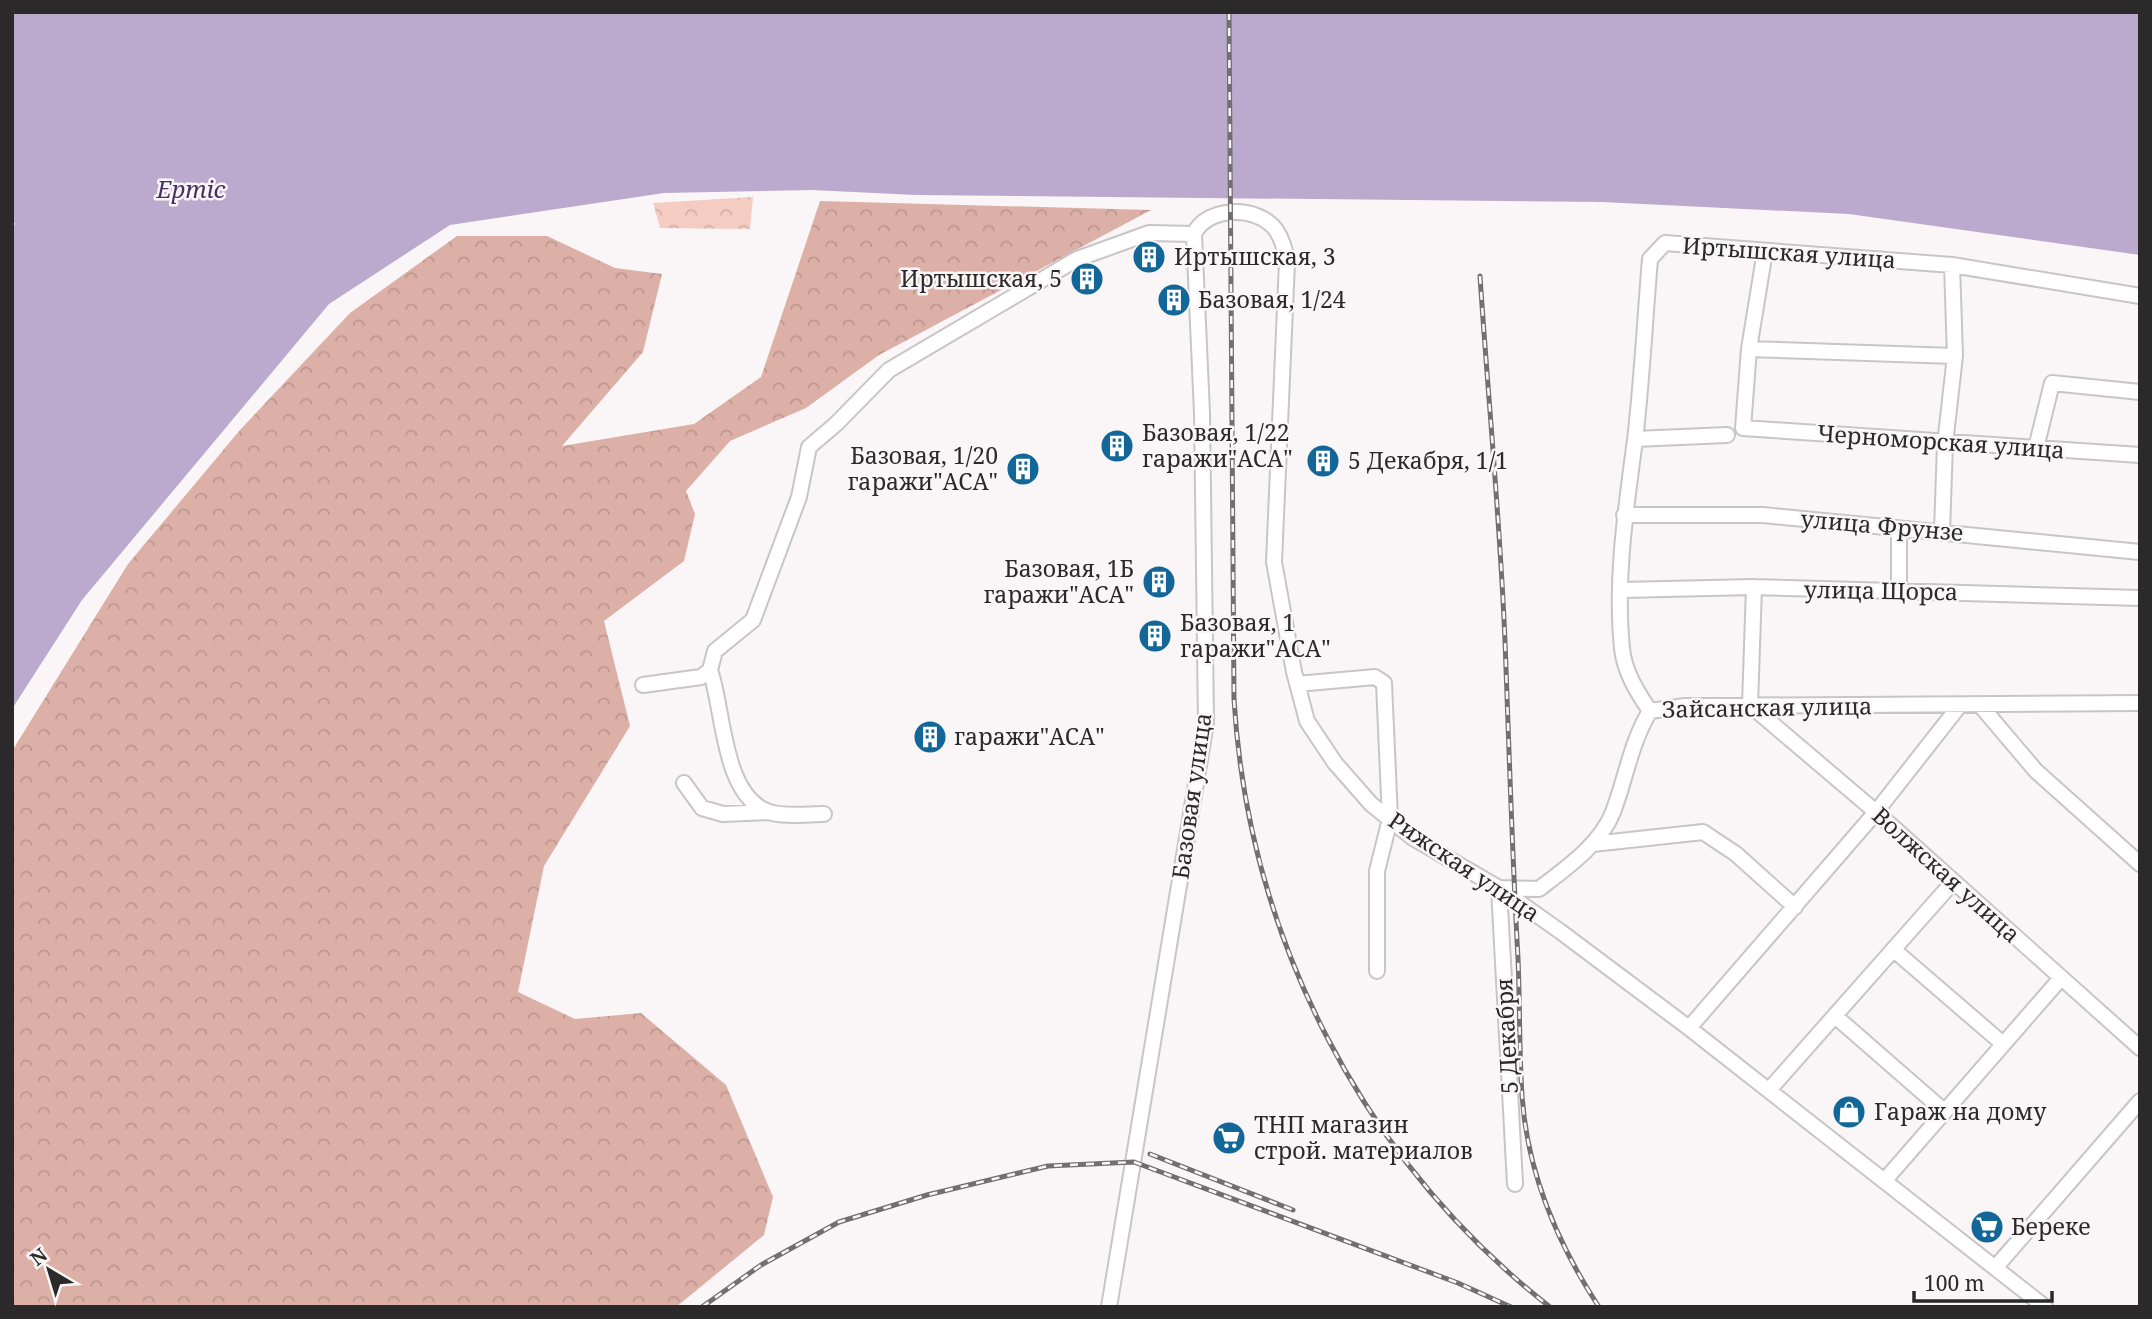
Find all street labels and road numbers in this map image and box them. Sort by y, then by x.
street label: Иртышская улица [1681,229,1897,275]
street label: Черноморская улица [1816,416,2066,466]
street label: улица Фрунзе [1799,502,1965,548]
street label: улица Щорса [1804,573,1958,607]
street label: Зайсанская улица [1662,689,1872,725]
street label: Базовая улица [1163,711,1219,881]
street label: Волжская улица [1866,799,2028,949]
street label: Рижская улица [1383,804,1547,929]
street label: 5 Декабря [1487,977,1525,1095]

